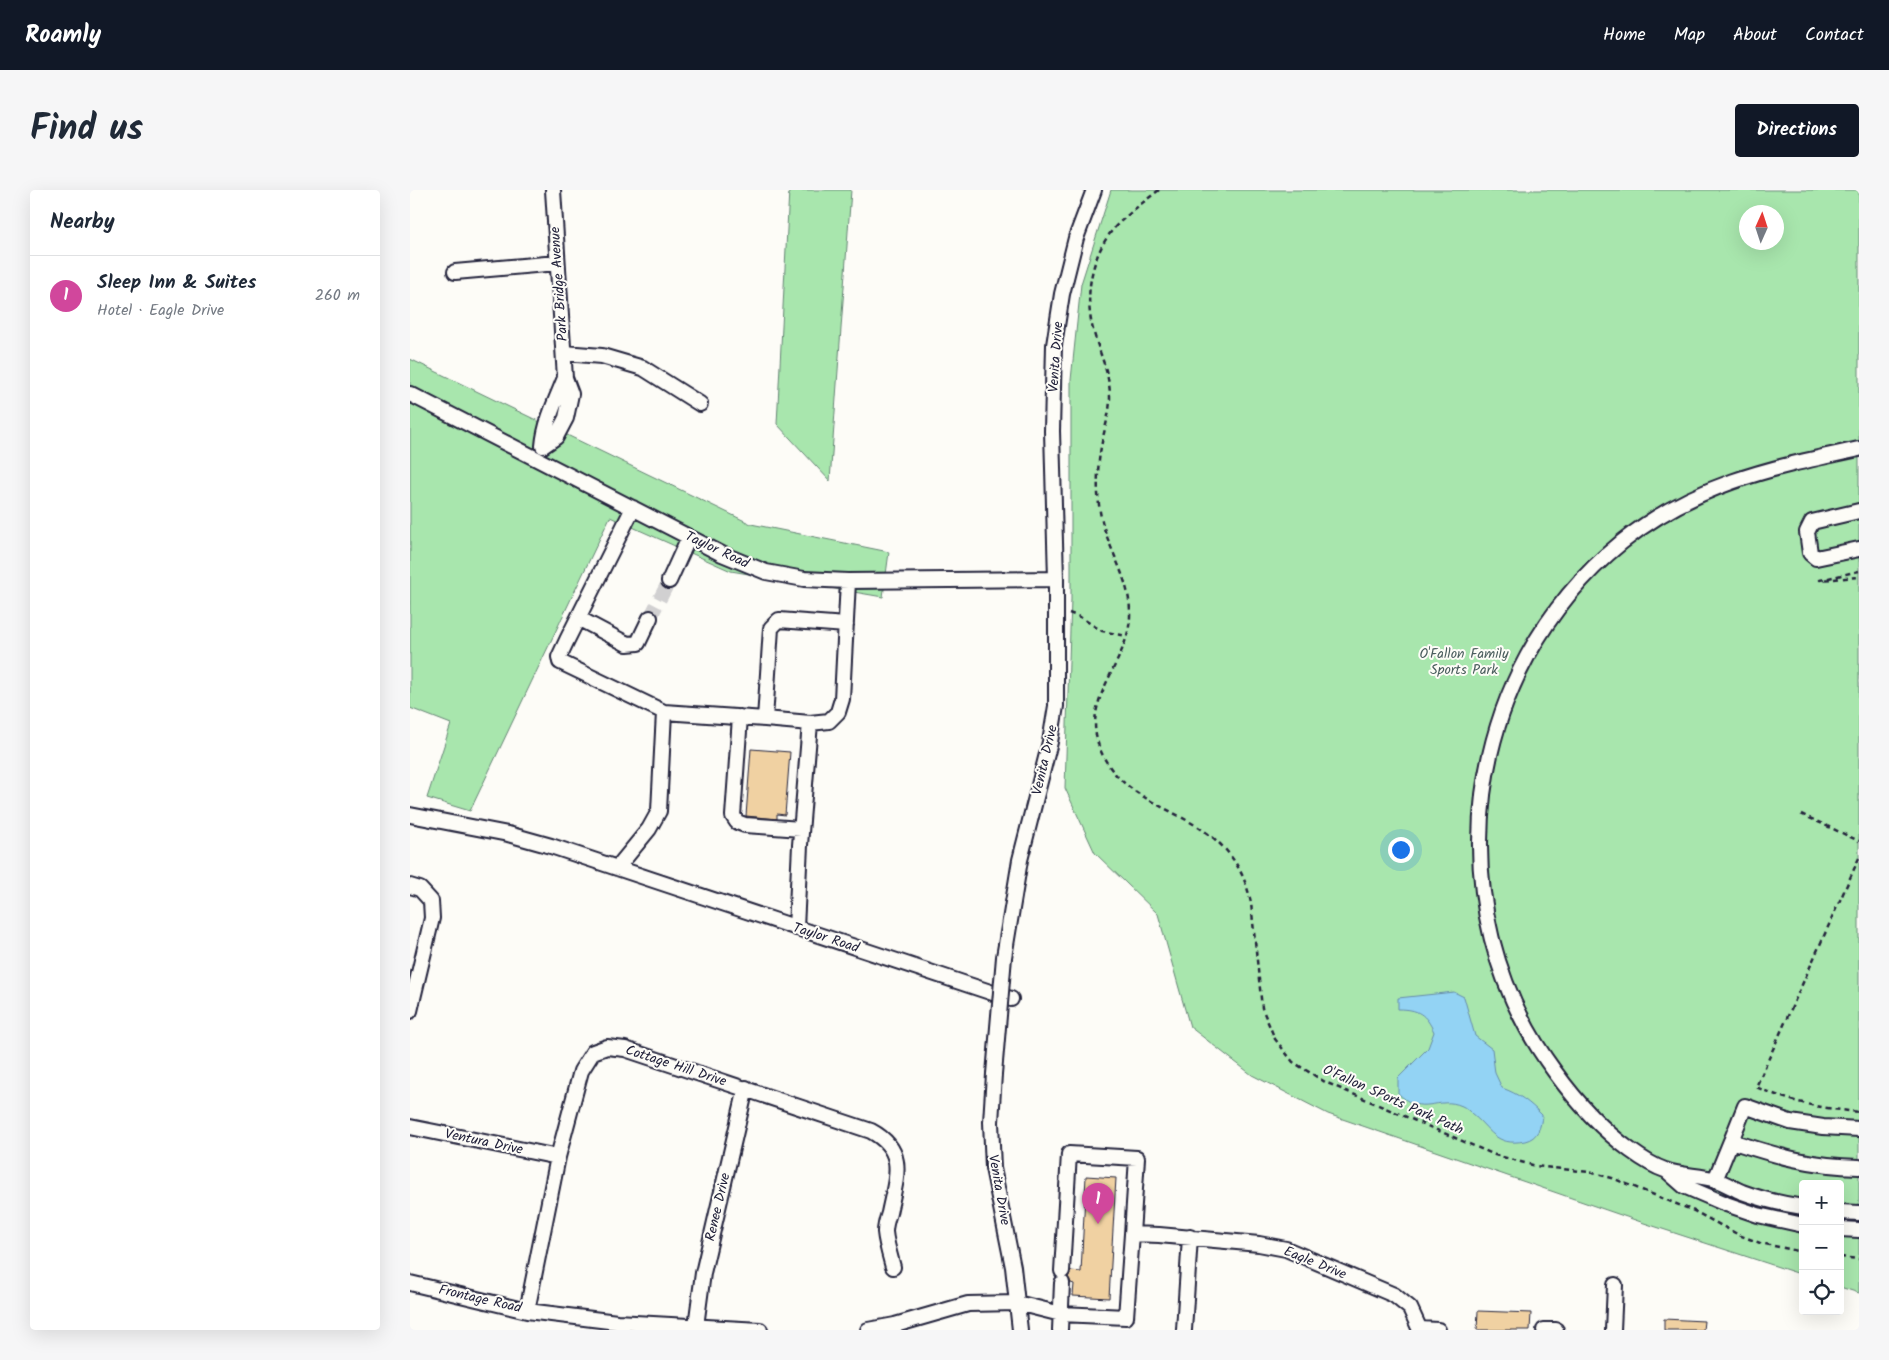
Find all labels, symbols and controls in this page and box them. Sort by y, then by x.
text: Roamly [25,16,101,55]
text: Home [1603,21,1646,50]
text: Map [1674,21,1705,50]
text: About [1733,21,1777,50]
text: Contact [1805,21,1864,50]
text: Find us [30,102,143,158]
button: Directions [1735,104,1859,157]
north arrow [1739,205,1784,250]
text: Nearby [50,206,115,239]
street label: Park Bridge Avenue [544,225,574,342]
text: Sleep Inn & Suites [97,268,257,298]
text: 1 [64,283,68,308]
text: 260 m [315,283,360,308]
text: Hotel · Eagle Drive [97,298,224,323]
street label: Venita Drive [1043,320,1070,393]
street label: Taylor Road [681,526,754,575]
park label: O'Fallon Family Sports Park [1419,643,1509,681]
street label: Venita Drive [1026,722,1064,797]
your location [1388,837,1414,863]
street label: Taylor Road [790,917,863,959]
street label: Cottage Hill Drive [623,1039,730,1093]
street label: O'Fallon SPorts Park Path [1319,1059,1467,1141]
street label: Ventura Drive [443,1123,526,1161]
street label: Venita Drive [982,1153,1016,1228]
street label: Renee Drive [699,1170,737,1243]
map controls [1799,1180,1844,1315]
button: + [1799,1180,1844,1225]
pin: 1 [1082,1183,1114,1224]
button: − [1799,1225,1844,1270]
street label: Eagle Drive [1280,1240,1350,1286]
button: locate [1799,1270,1844,1315]
street label: Frontage Road [436,1279,525,1319]

